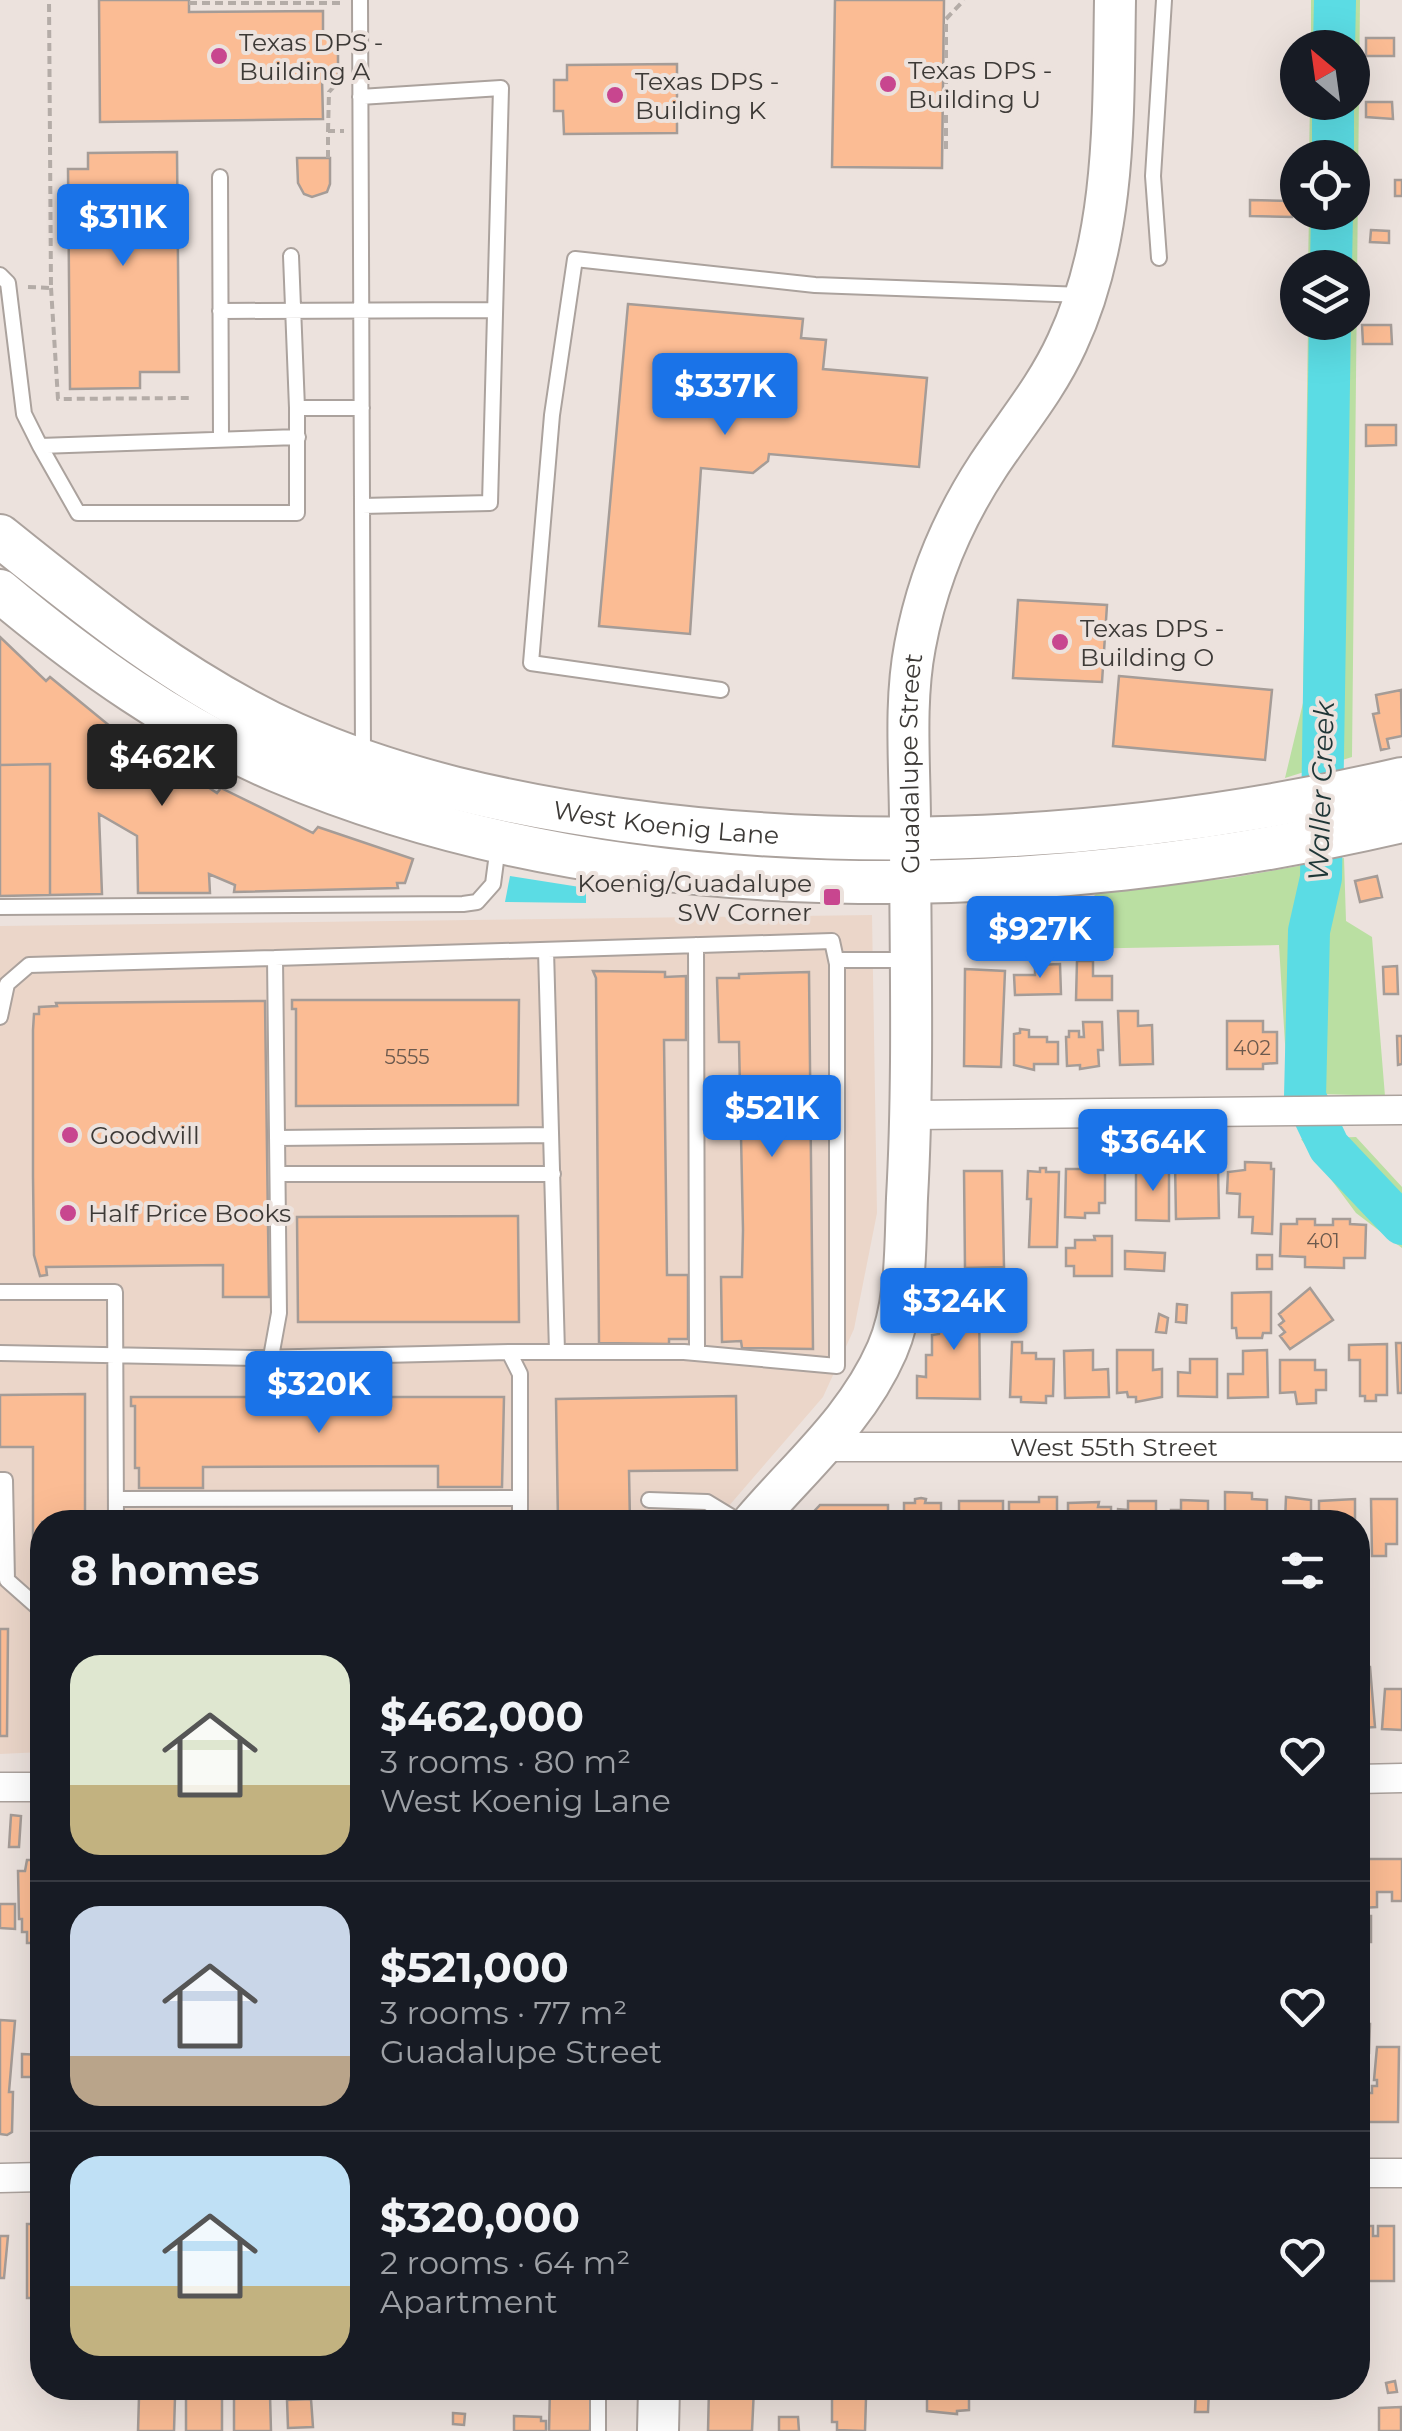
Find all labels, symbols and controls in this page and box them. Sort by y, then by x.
place label: Texas DPS - Building A [239,27,383,86]
north arrow [1280,30,1370,120]
map controls [1280,30,1370,340]
marker: Texas DPS - Building A [208,45,230,67]
place label: Texas DPS - Building U [908,55,1052,114]
place label: Texas DPS - Building K [635,66,779,125]
marker: Texas DPS - Building U [877,73,899,95]
marker: Texas DPS - Building K [604,84,626,106]
button: locate [1280,140,1370,230]
pin: $311K [53,184,193,269]
text: $311K [79,197,167,236]
button: layers [1280,250,1370,340]
pin: $337K [655,353,795,438]
text: $337K [674,366,776,405]
place label: Texas DPS - Building O [1080,613,1224,672]
marker: Texas DPS - Building O [1049,631,1071,653]
street label: Guadalupe Street [893,651,928,874]
water label: Waller Creek [1301,699,1341,882]
pin: $462K [92,724,232,809]
text: $462K [109,737,215,776]
street label: West Koenig Lane [551,794,780,850]
place label: Koenig/Guadalupe SW Corner [577,868,812,927]
marker: Koenig/Guadalupe SW Corner [821,886,843,908]
pin: $927K [970,896,1110,981]
text: $927K [989,909,1091,948]
house number: 402 [1233,1036,1271,1060]
house number: 5555 [385,1045,429,1069]
pin: $521K [702,1075,842,1160]
text: $521K [725,1088,819,1127]
pin: $364K [1083,1109,1223,1194]
place label: Goodwill [90,1120,200,1150]
text: $364K [1100,1122,1206,1161]
marker: Goodwill [59,1124,81,1146]
place label: Half Price Books [88,1198,291,1228]
marker: Half Price Books [57,1202,79,1224]
house number: 401 [1306,1229,1340,1253]
pin: $324K [884,1268,1024,1353]
text: $324K [902,1281,1006,1320]
pin: $320K [249,1351,389,1436]
text: $320K [267,1364,371,1403]
street label: West 55th Street [1010,1432,1218,1462]
icon: filters [1275,1543,1330,1598]
text: 8 homes [70,1544,259,1596]
text: $462,000 [380,1690,584,1742]
icon: home [150,1695,270,1815]
icon: heart [1275,1728,1330,1783]
text: 3 rooms · 80 m² [380,1742,631,1781]
text: West Koenig Lane [380,1781,671,1820]
text: $521,000 [380,1941,569,1993]
icon: home [150,1946,270,2066]
icon: heart [1275,1979,1330,2034]
text: 3 rooms · 77 m² [380,1993,627,2032]
text: Guadalupe Street [380,2032,662,2071]
text: $320,000 [380,2191,580,2243]
icon: home [150,2196,270,2316]
icon: heart [1275,2229,1330,2284]
text: 2 rooms · 64 m² [380,2243,630,2282]
text: Apartment [380,2282,558,2321]

